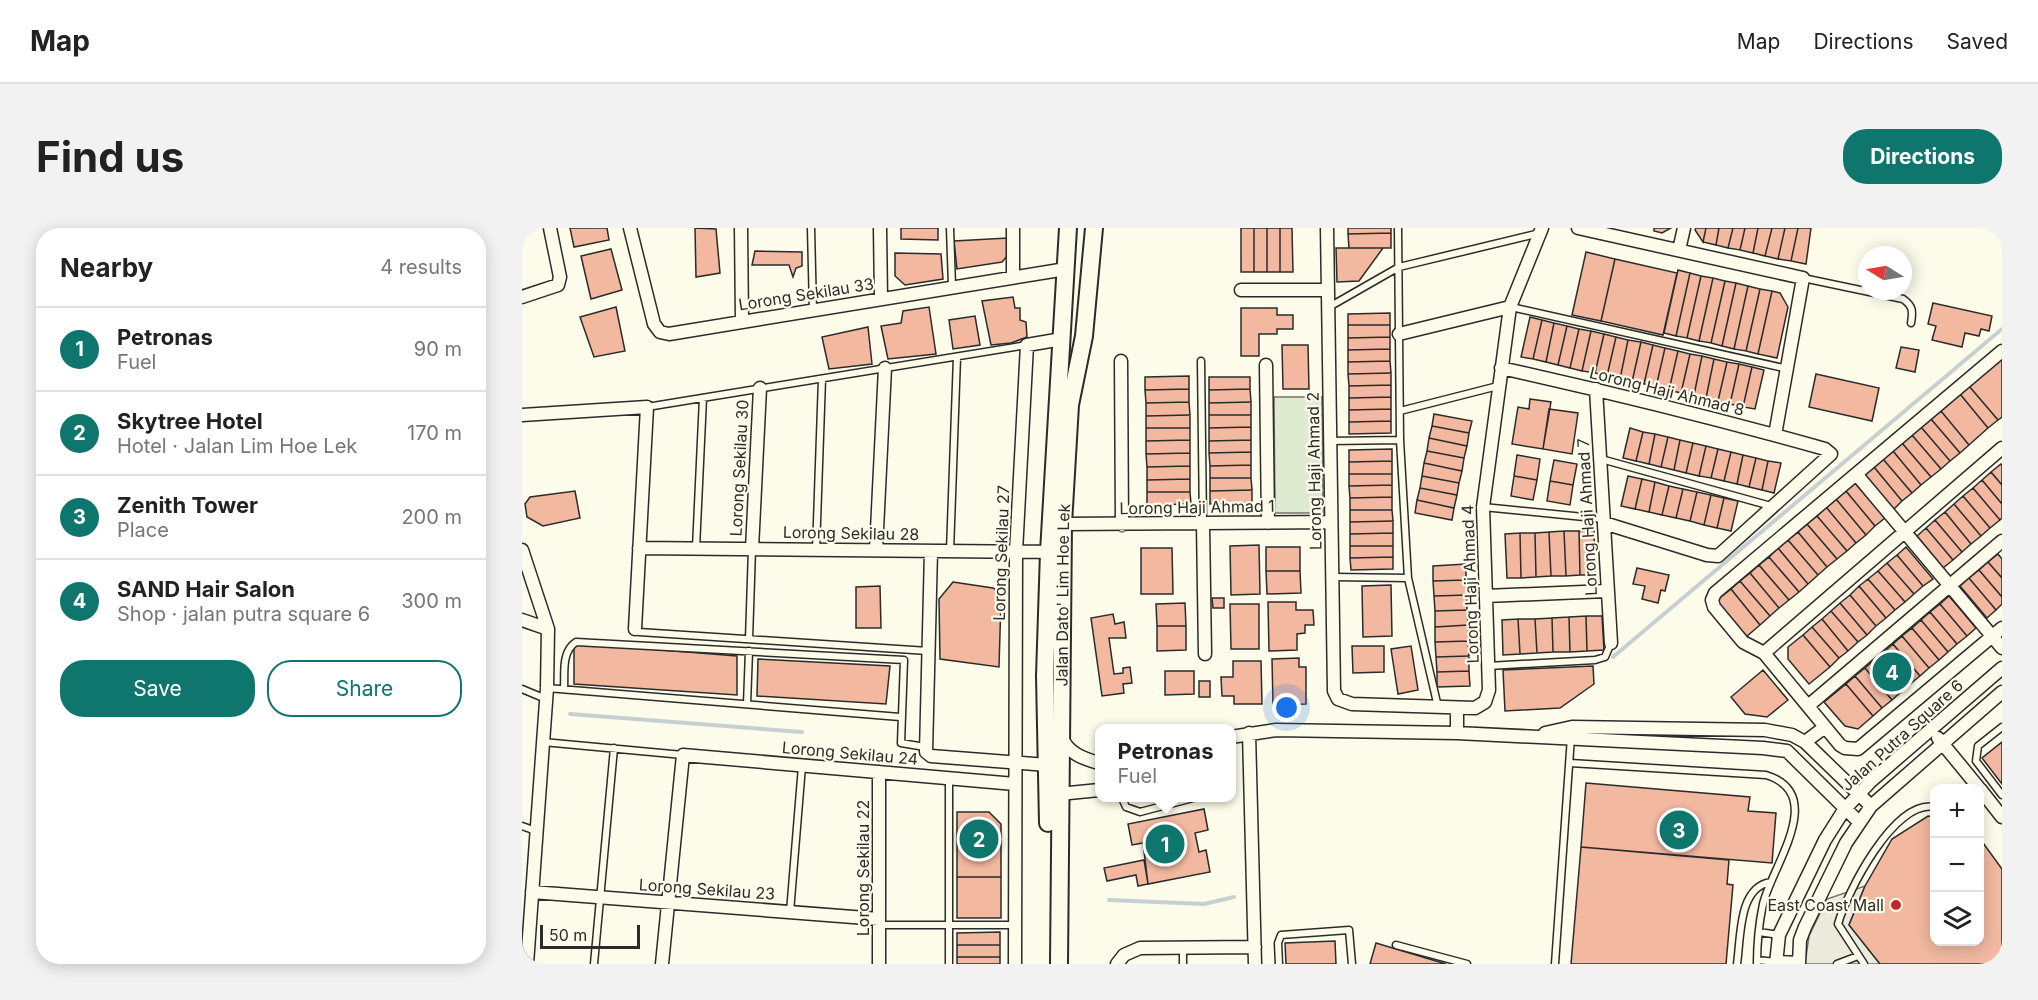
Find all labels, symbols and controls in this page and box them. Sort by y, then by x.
text: Map [30,24,90,58]
text: Map [1737,29,1780,54]
text: Directions [1813,29,1914,54]
text: Saved [1947,29,2008,54]
button: Directions [1843,129,2002,184]
text: Find us [36,131,184,182]
north arrow [1858,246,1912,300]
text: Nearby [60,252,153,283]
text: 4 results [380,255,462,279]
street label: Lorong Sekilau 33 [737,273,875,315]
text: Petronas [117,324,213,350]
text: 1 [75,337,84,361]
text: 90 m [414,337,462,361]
text: Fuel [117,350,156,374]
street label: Lorong Haji Ahmad 8 [1588,362,1746,420]
street label: Lorong Haji Ahmad 2 [1303,392,1325,550]
street label: Lorong Sekilau 30 [725,399,753,537]
text: Skytree Hotel [117,408,263,434]
text: 2 [73,421,86,445]
text: 170 m [407,421,462,445]
text: Hotel · Jalan Lim Hoe Lek [117,434,357,458]
street label: Lorong Haji Ahmad 7 [1573,438,1601,596]
street label: Lorong Sekilau 27 [989,485,1013,621]
text: Zenith Tower [117,492,258,518]
street label: Lorong Haji Ahmad 1 [1119,496,1275,518]
street label: Jalan Dato' Lim Hoe Lek [1052,503,1074,687]
street label: Lorong Haji Ahmad 4 [1457,504,1483,664]
text: 3 [73,505,86,529]
text: 200 m [401,505,462,529]
text: Place [117,518,169,542]
street label: Lorong Sekilau 28 [783,522,919,544]
text: SAND Hair Salon [117,576,295,602]
text: 4 [73,589,86,613]
text: 300 m [401,589,462,613]
text: Shop · jalan putra square 6 [117,602,370,626]
pin: 4 [1872,650,1912,694]
button: Save [60,660,255,717]
button: Share [267,660,462,717]
street label: Jalan Putra Square 6 [1837,675,1967,795]
your location [1272,693,1301,722]
popup [1095,724,1236,802]
street label: Lorong Sekilau 24 [781,737,919,769]
text: Petronas [1118,738,1213,764]
text: Fuel [1118,764,1157,788]
map controls [1930,784,1984,946]
button: + [1930,784,1984,838]
street label: Lorong Sekilau 22 [853,800,873,936]
pin: 3 [1660,808,1698,852]
pin: 2 [960,816,998,862]
pin: 1 [1146,822,1184,866]
button: − [1930,838,1984,892]
street label: Lorong Sekilau 23 [638,874,776,904]
button: layers [1930,892,1984,946]
place label: East Coast Mall [1767,895,1884,915]
marker: East Coast Mall [1889,898,1903,912]
scale bar [540,922,640,950]
text: 50 m [549,925,587,945]

